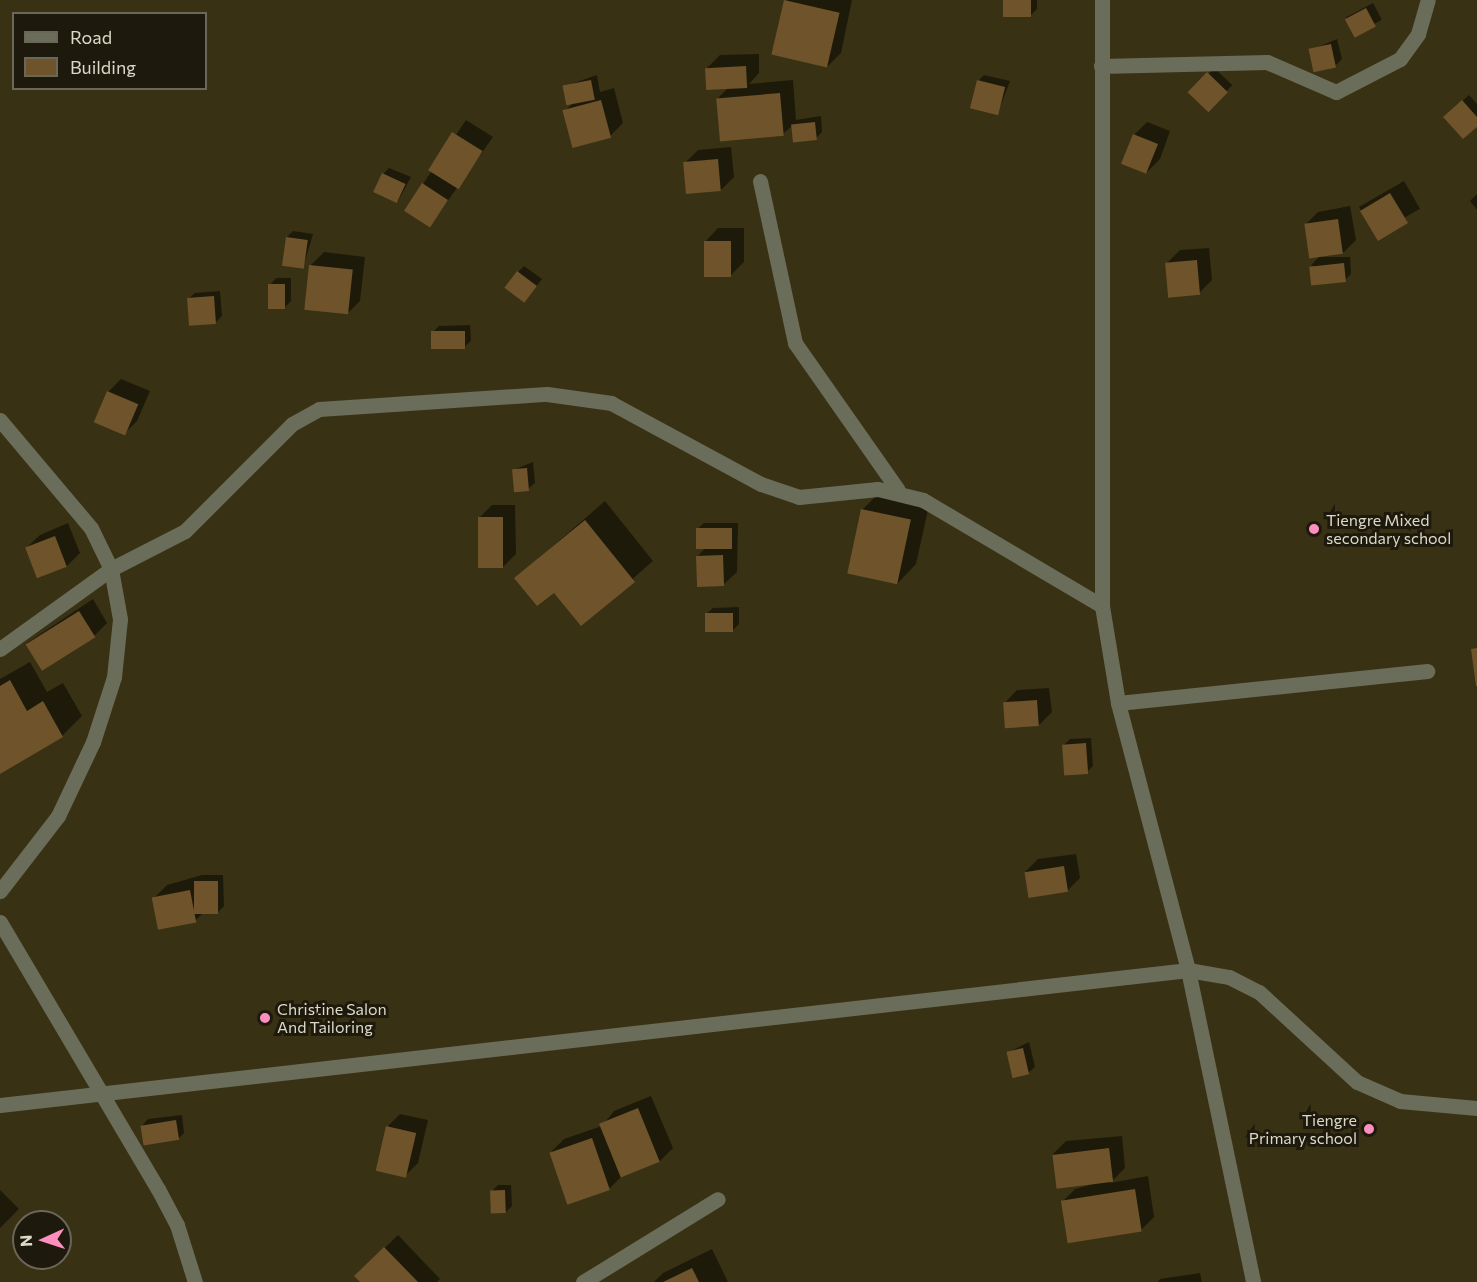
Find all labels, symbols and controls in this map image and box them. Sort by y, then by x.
legend [12,12,207,90]
text: Road [70,26,112,48]
text: Building [70,56,136,78]
place label: Tiengre Mixed secondary school [1326,510,1451,548]
marker: Tiengre Mixed secondary school [1307,522,1321,536]
place label: Christine Salon And Tailoring [277,999,387,1037]
marker: Christine Salon And Tailoring [258,1011,272,1025]
place label: Tiengre Primary school [1249,1110,1357,1148]
marker: Tiengre Primary school [1362,1122,1376,1136]
north arrow [12,1210,72,1270]
text: N [16,1234,35,1247]

